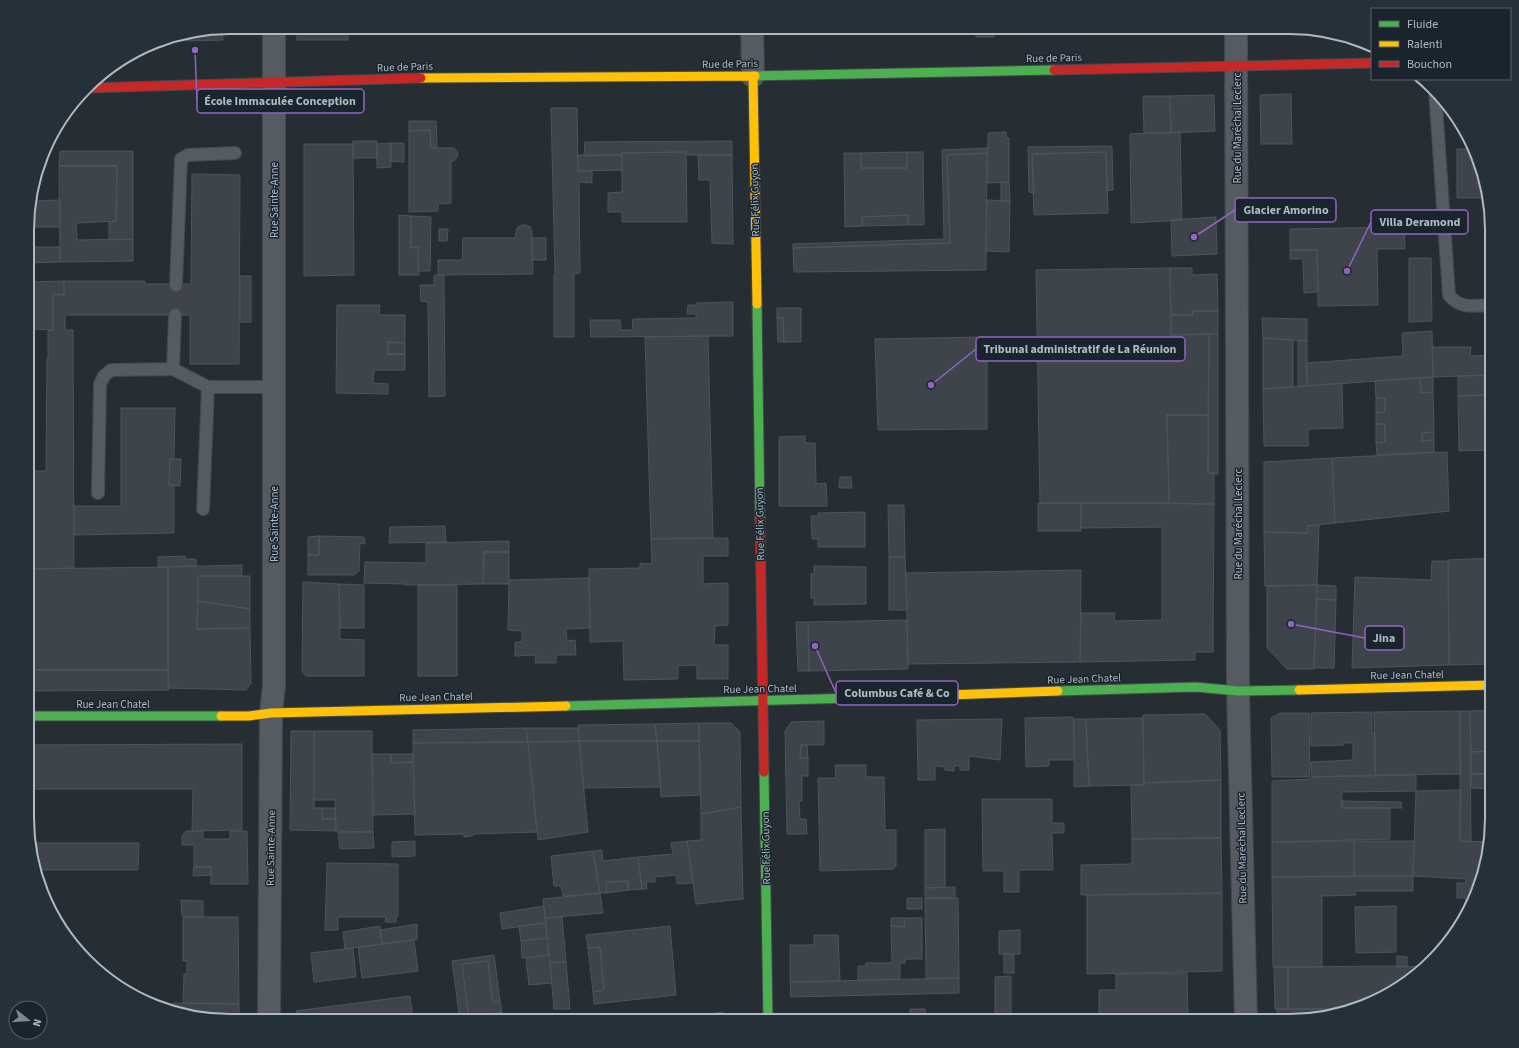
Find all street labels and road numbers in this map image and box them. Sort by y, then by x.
street label: Rue de Paris [1026,50,1083,66]
street label: Rue de Paris [702,56,759,72]
street label: Rue de Paris [377,59,434,75]
street label: Rue du Maréchal Leclerc [1230,72,1245,184]
street label: Rue Sainte-Anne [267,161,282,238]
street label: Rue Félix Guyon [747,163,763,237]
street label: Rue du Maréchal Leclerc [1231,468,1246,580]
street label: Rue Sainte-Anne [267,485,282,562]
street label: Rue Félix Guyon [752,487,768,561]
street label: Rue Jean Chatel [1370,667,1444,683]
street label: Rue Jean Chatel [1047,670,1121,688]
street label: Rue Jean Chatel [723,681,797,697]
street label: Rue Jean Chatel [399,689,473,705]
street label: Rue Jean Chatel [76,697,150,712]
street label: Rue du Maréchal Leclerc [1234,792,1250,904]
street label: Rue Sainte-Anne [263,809,279,886]
street label: Rue Félix Guyon [758,811,774,885]

